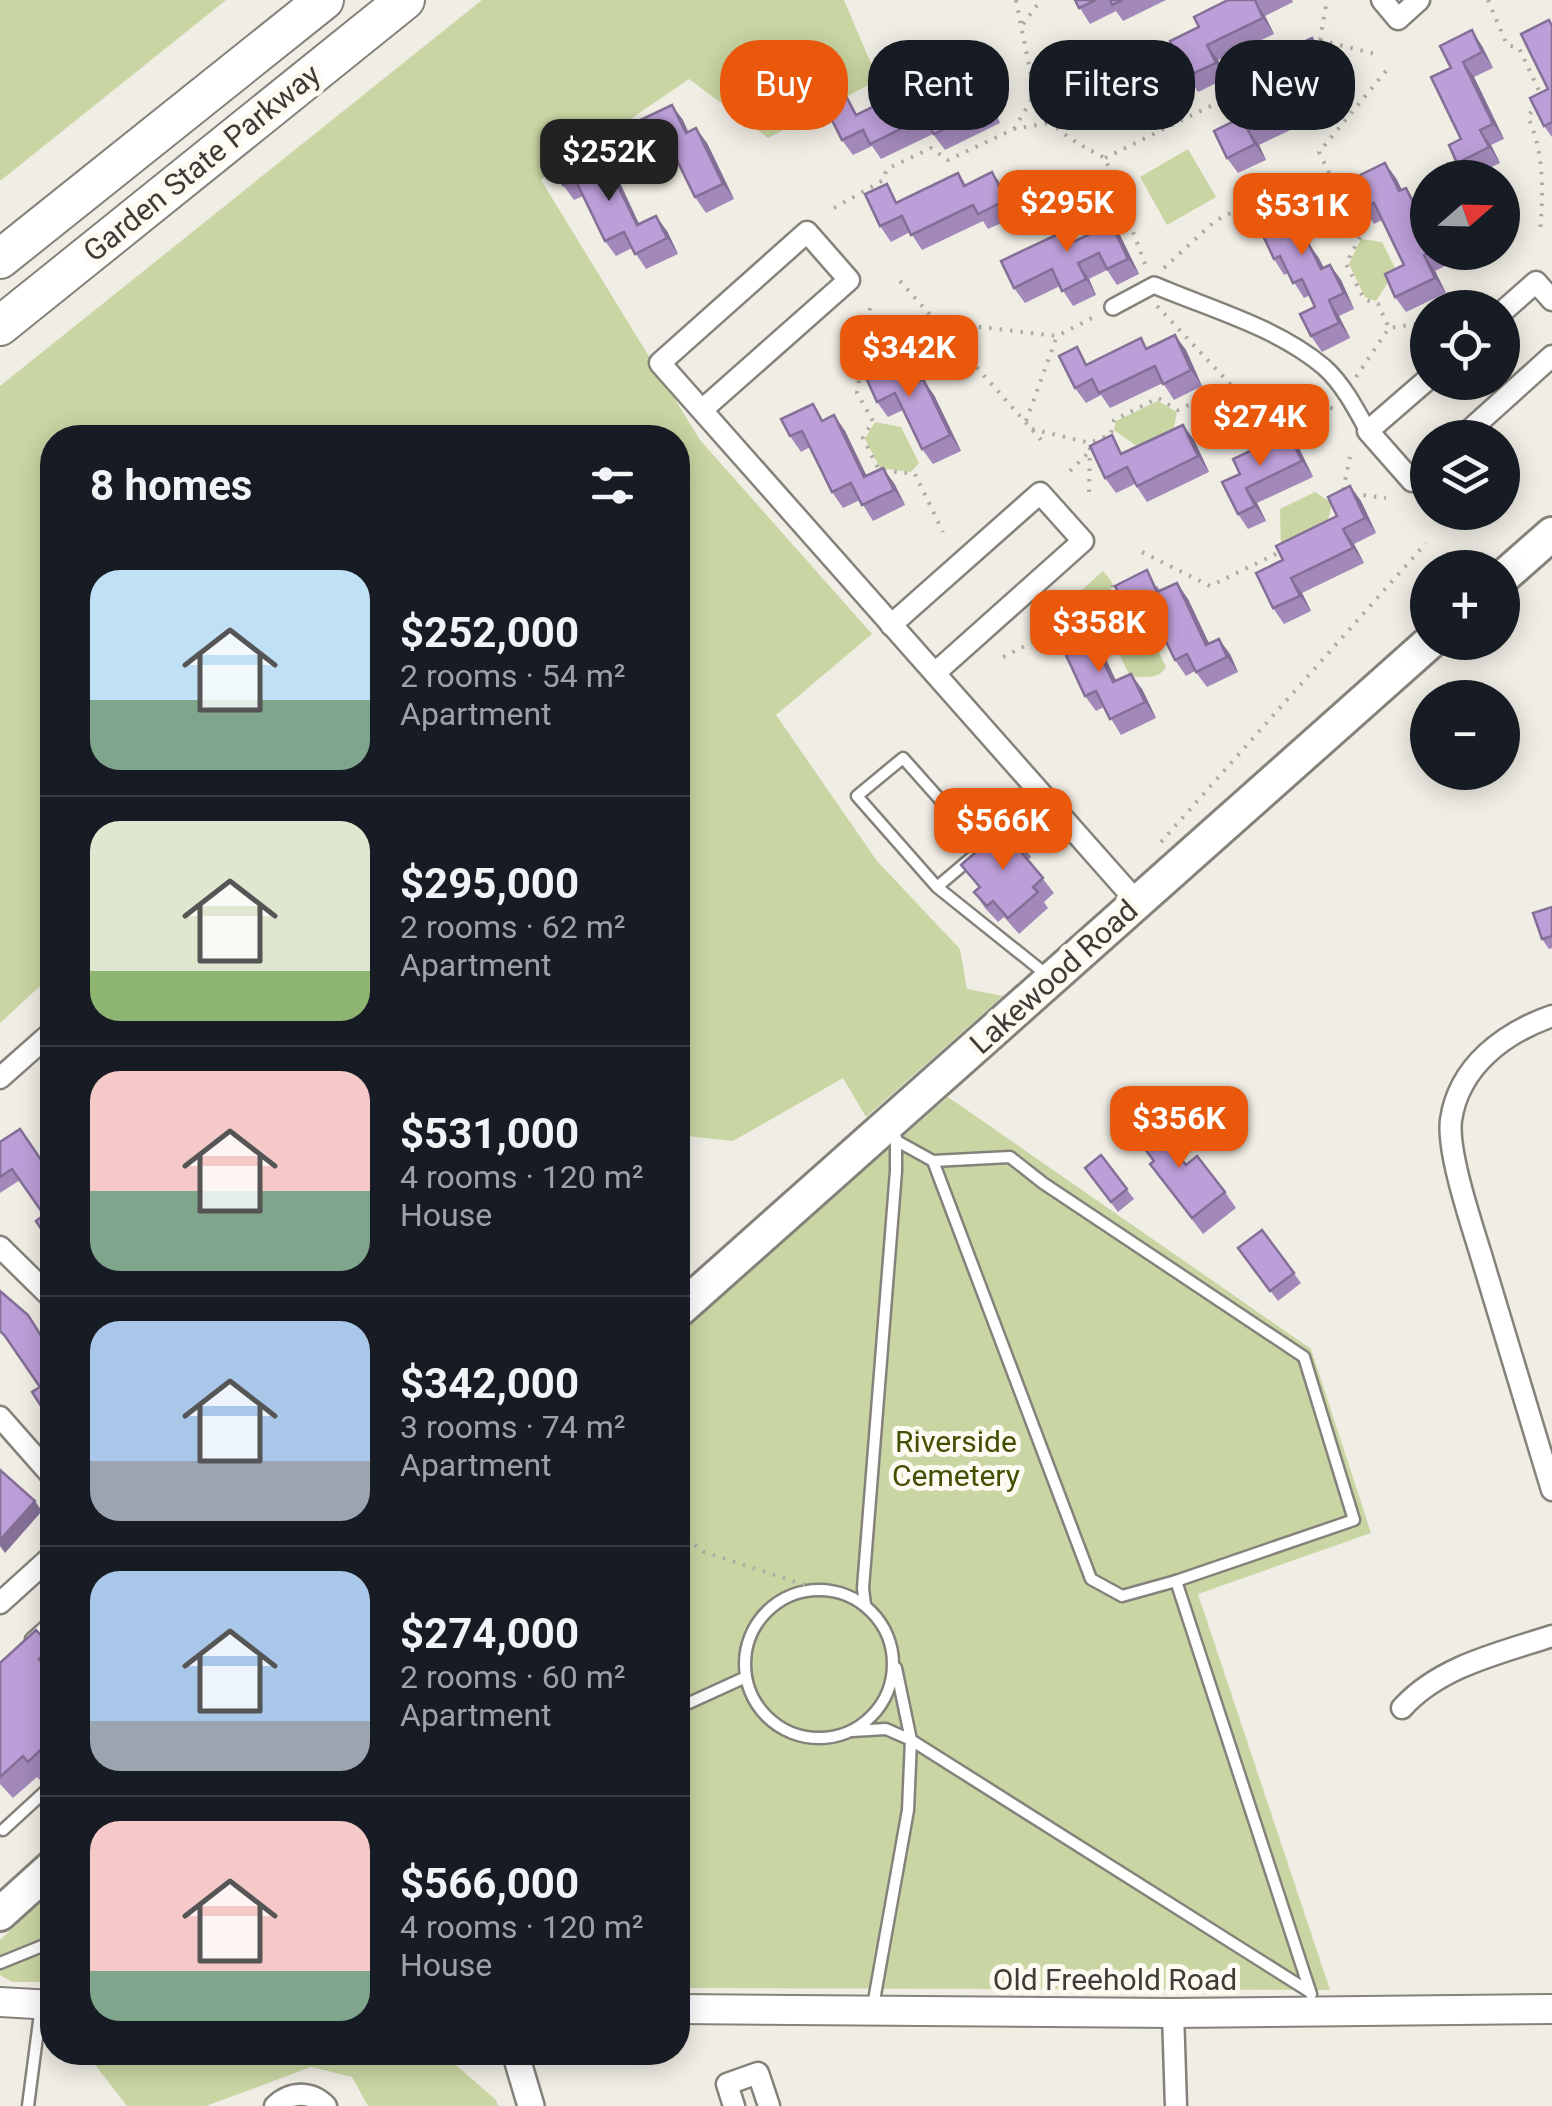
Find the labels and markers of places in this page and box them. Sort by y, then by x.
pin: $252K [539,119,679,204]
pin: $295K [997,170,1137,255]
pin: $531K [1232,173,1372,258]
pin: $342K [839,315,979,400]
pin: $274K [1190,384,1330,469]
pin: $358K [1029,590,1169,675]
pin: $566K [933,788,1073,873]
pin: $356K [1109,1086,1249,1171]

